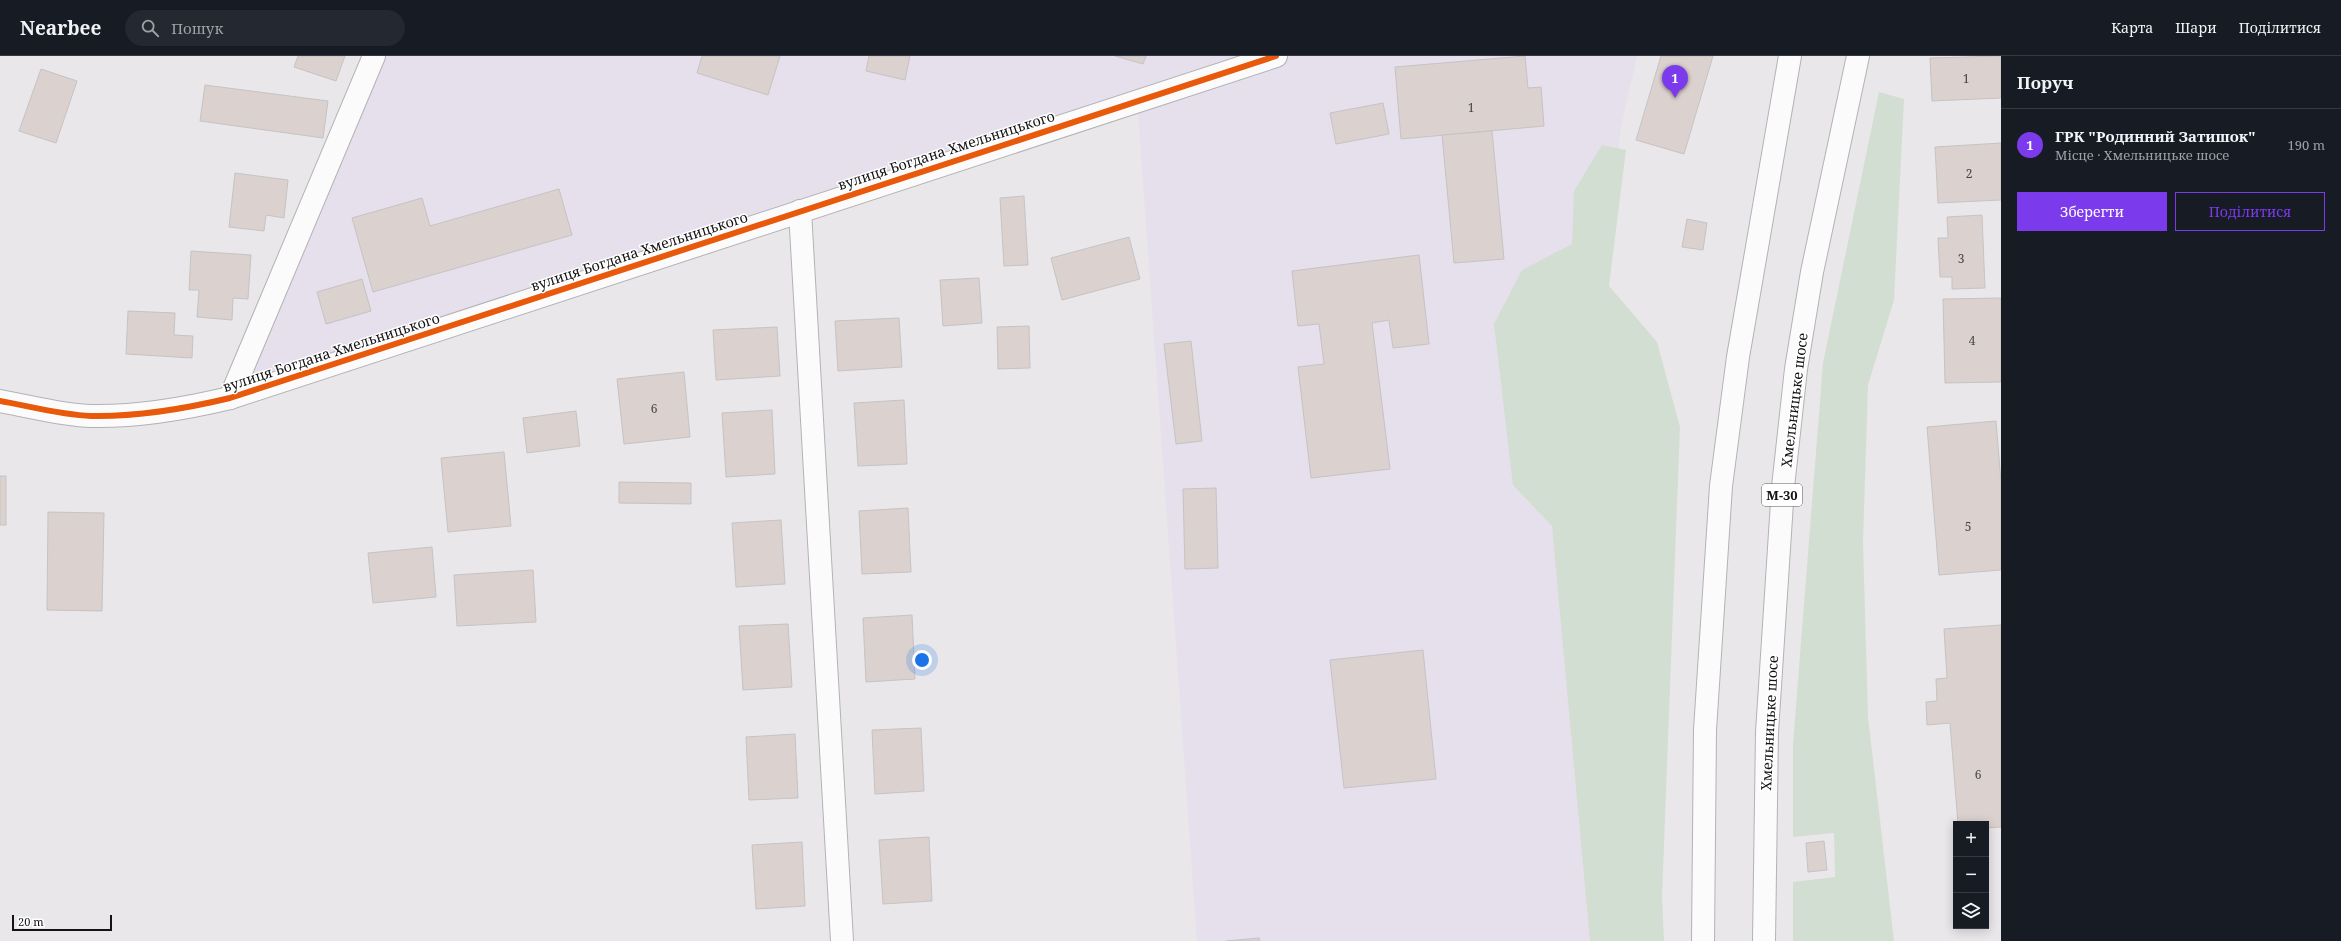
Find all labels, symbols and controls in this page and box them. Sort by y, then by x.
search box [125,10,405,46]
text: Nearbee [20,15,101,41]
icon: search [139,17,161,39]
text: Пошук [171,18,223,38]
text: Карта [2111,18,2153,37]
text: Шари [2175,18,2217,37]
text: Поділитися [2239,18,2321,37]
pin: 1 [1662,65,1688,98]
house number: 1 [1963,70,1969,87]
text: Поруч [2017,71,2073,94]
house number: 1 [1468,99,1474,116]
street label: вулиця Богдана Хмельницького [835,106,1057,194]
text: ГРК "Родинний Затишок" [2055,126,2256,146]
text: 1 [2026,136,2034,154]
text: 190 m [2288,136,2325,154]
text: Місце · Хмельницьке шосе [2055,146,2229,164]
house number: 2 [1966,165,1972,182]
button: Зберегти [2017,192,2167,231]
button: Поділитися [2175,192,2325,231]
street label: вулиця Богдана Хмельницького [528,207,750,295]
house number: 3 [1958,250,1965,267]
street label: вулиця Богдана Хмельницького [220,308,442,396]
street label: Хмельницьке шосе [1776,332,1812,468]
house number: 4 [1969,332,1976,349]
house number: 6 [651,400,658,417]
road number: М-30 [1762,484,1802,506]
house number: 5 [1965,518,1971,535]
your location [912,650,932,670]
street label: Хмельницьке шосе [1756,655,1782,791]
house number: 6 [1975,766,1982,783]
map controls [1953,821,1989,929]
button: + [1953,821,1989,857]
button: − [1953,857,1989,893]
button: layers [1953,893,1989,929]
scale bar [12,913,112,932]
text: 20 m [18,914,44,929]

